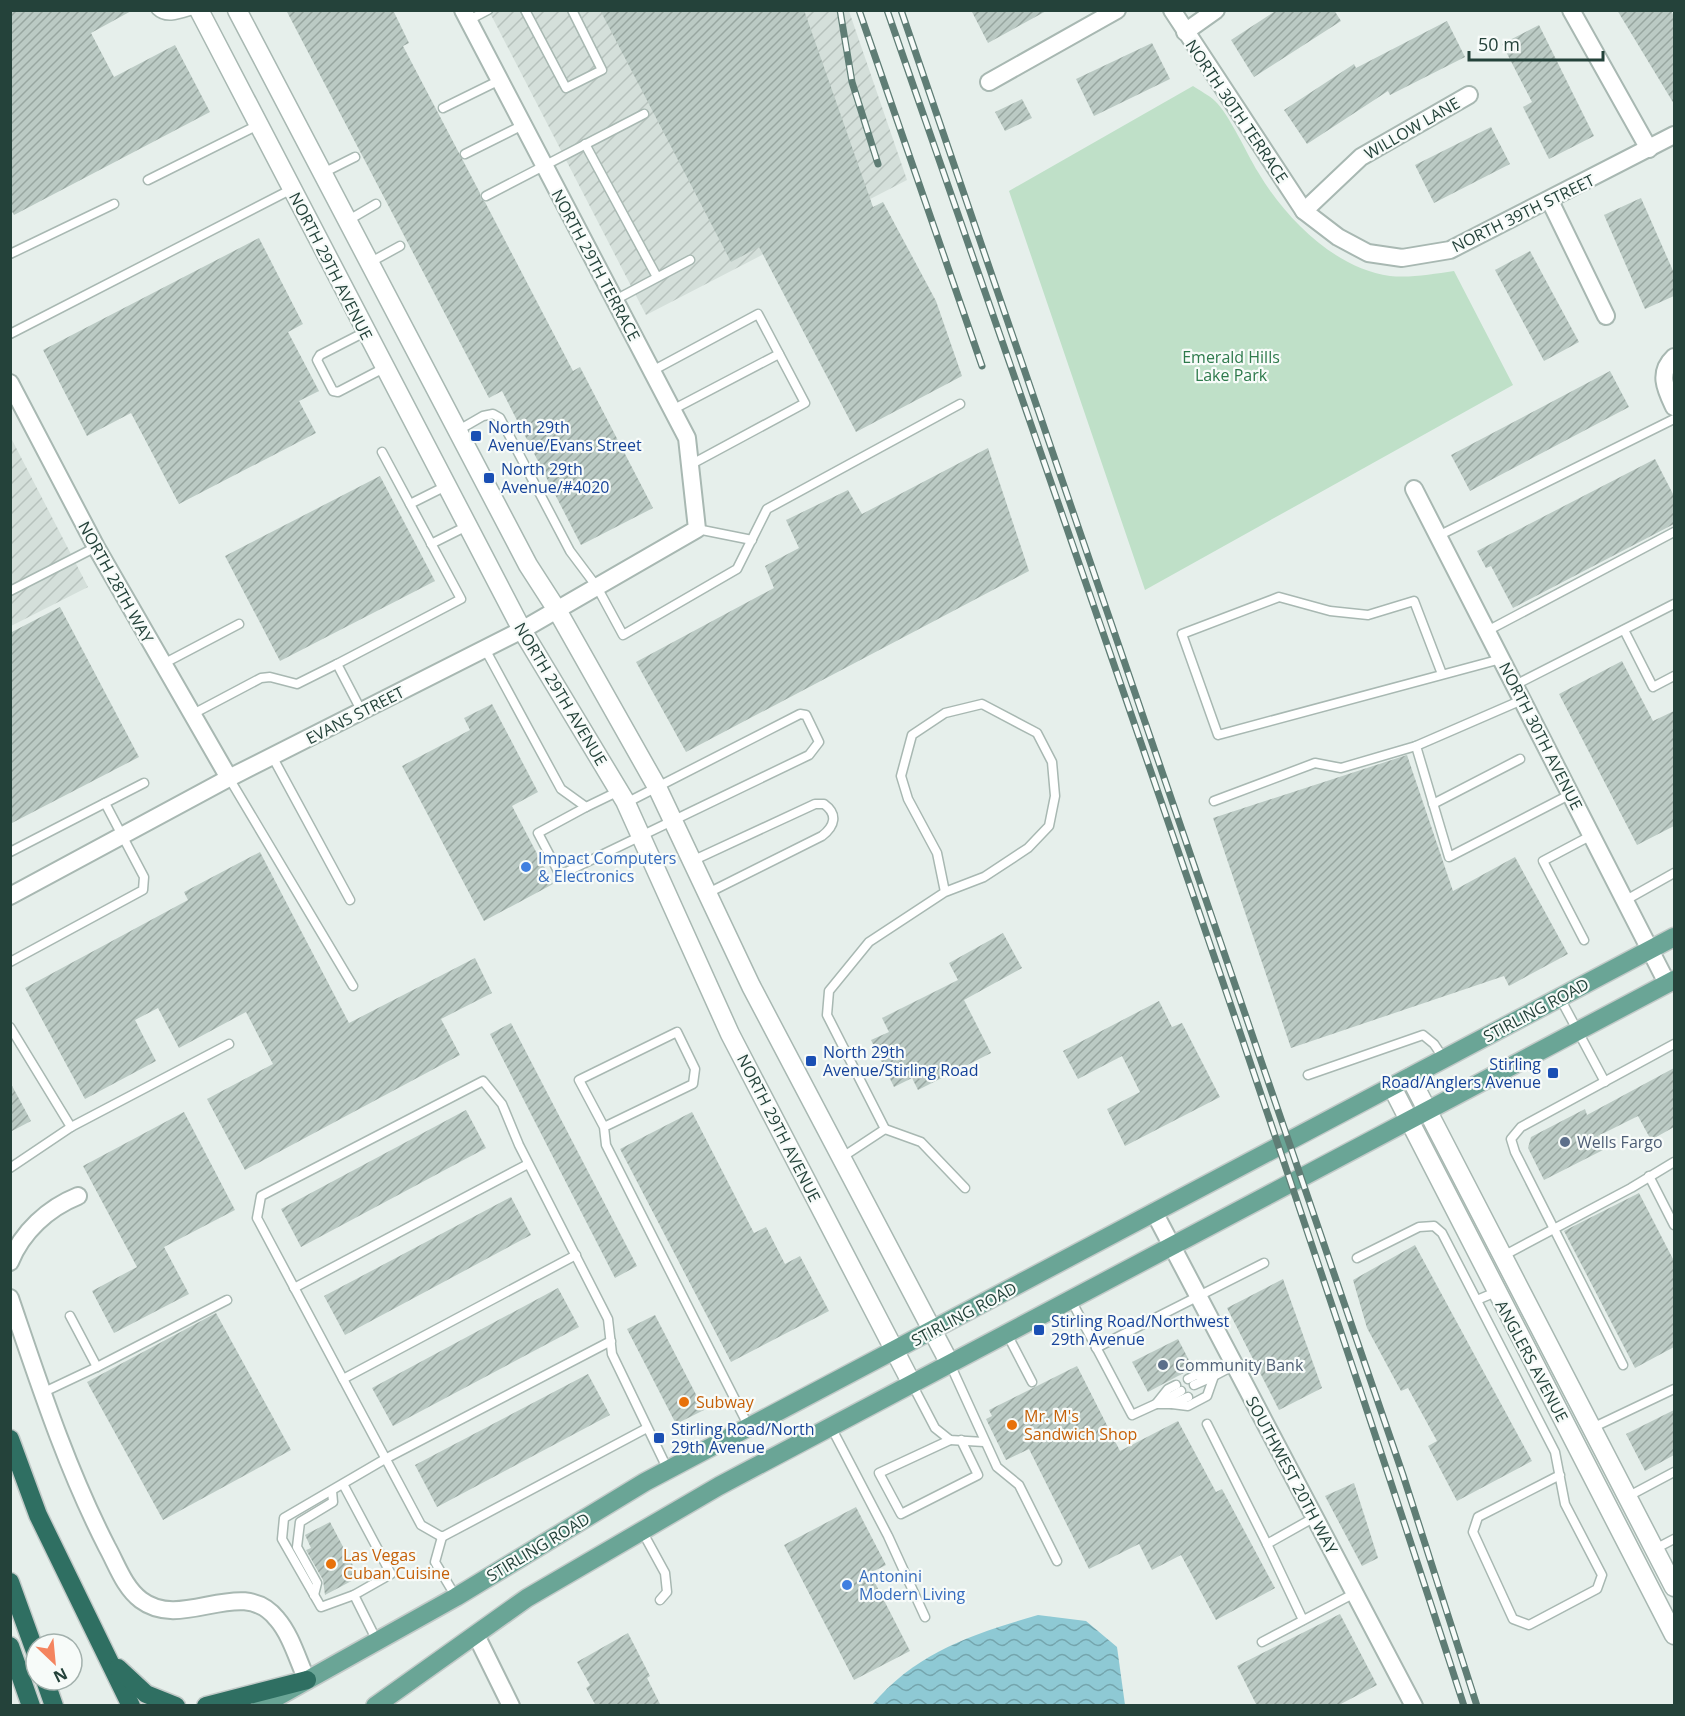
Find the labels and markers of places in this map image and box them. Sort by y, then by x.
place label: North 29th Avenue/Evans Street [488,416,642,456]
marker: North 29th Avenue/Evans Street [469,429,483,443]
place label: North 29th Avenue/#4020 [501,458,610,498]
marker: North 29th Avenue/#4020 [482,471,496,485]
place label: Impact Computers & Electronics [538,847,676,887]
marker: Impact Computers & Electronics [519,860,533,874]
place label: North 29th Avenue/Stirling Road [823,1041,979,1081]
place label: Stirling Road/Anglers Avenue [1381,1053,1541,1093]
marker: North 29th Avenue/Stirling Road [804,1054,818,1068]
marker: Stirling Road/Anglers Avenue [1546,1066,1560,1080]
place label: Wells Fargo [1577,1131,1663,1153]
marker: Wells Fargo [1558,1135,1572,1149]
place label: Stirling Road/Northwest 29th Avenue [1051,1310,1230,1350]
marker: Stirling Road/Northwest 29th Avenue [1032,1323,1046,1337]
place label: Community Bank [1175,1354,1304,1376]
marker: Community Bank [1156,1358,1170,1372]
place label: Subway [696,1391,755,1413]
marker: Subway [677,1395,691,1409]
place label: Mr. M's Sandwich Shop [1024,1405,1137,1445]
place label: Stirling Road/North 29th Avenue [671,1418,815,1458]
marker: Mr. M's Sandwich Shop [1005,1418,1019,1432]
marker: Stirling Road/North 29th Avenue [652,1431,666,1445]
place label: Las Vegas Cuban Cuisine [343,1544,450,1584]
marker: Las Vegas Cuban Cuisine [324,1557,338,1571]
place label: Antonini Modern Living [859,1565,966,1605]
marker: Antonini Modern Living [840,1578,854,1592]

